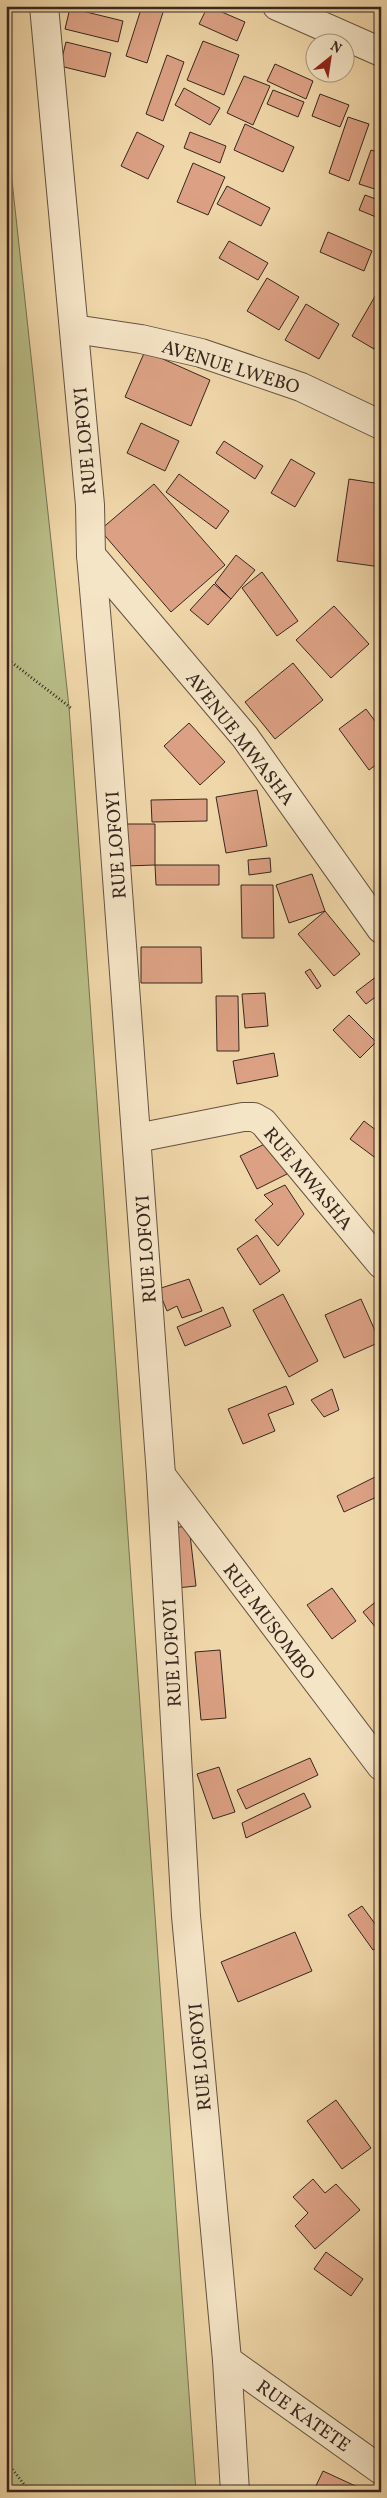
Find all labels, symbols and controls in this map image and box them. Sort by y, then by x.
north arrow [304,32,354,82]
text: N [327,37,345,59]
street label: AVENUE LWEBO [158,335,303,401]
street label: RUE LOFOYI [68,386,104,496]
street label: AVENUE MWASHA [179,667,300,811]
street label: RUE LOFOYI [100,790,134,900]
street label: RUE MWASHA [257,1122,358,1236]
street label: RUE LOFOYI [130,1194,164,1304]
street label: RUE MUSOMBO [216,1559,321,1686]
street label: RUE LOFOYI [157,1598,189,1708]
street label: RUE LOFOYI [183,2002,219,2112]
street label: RUE KATETE [250,2375,355,2459]

